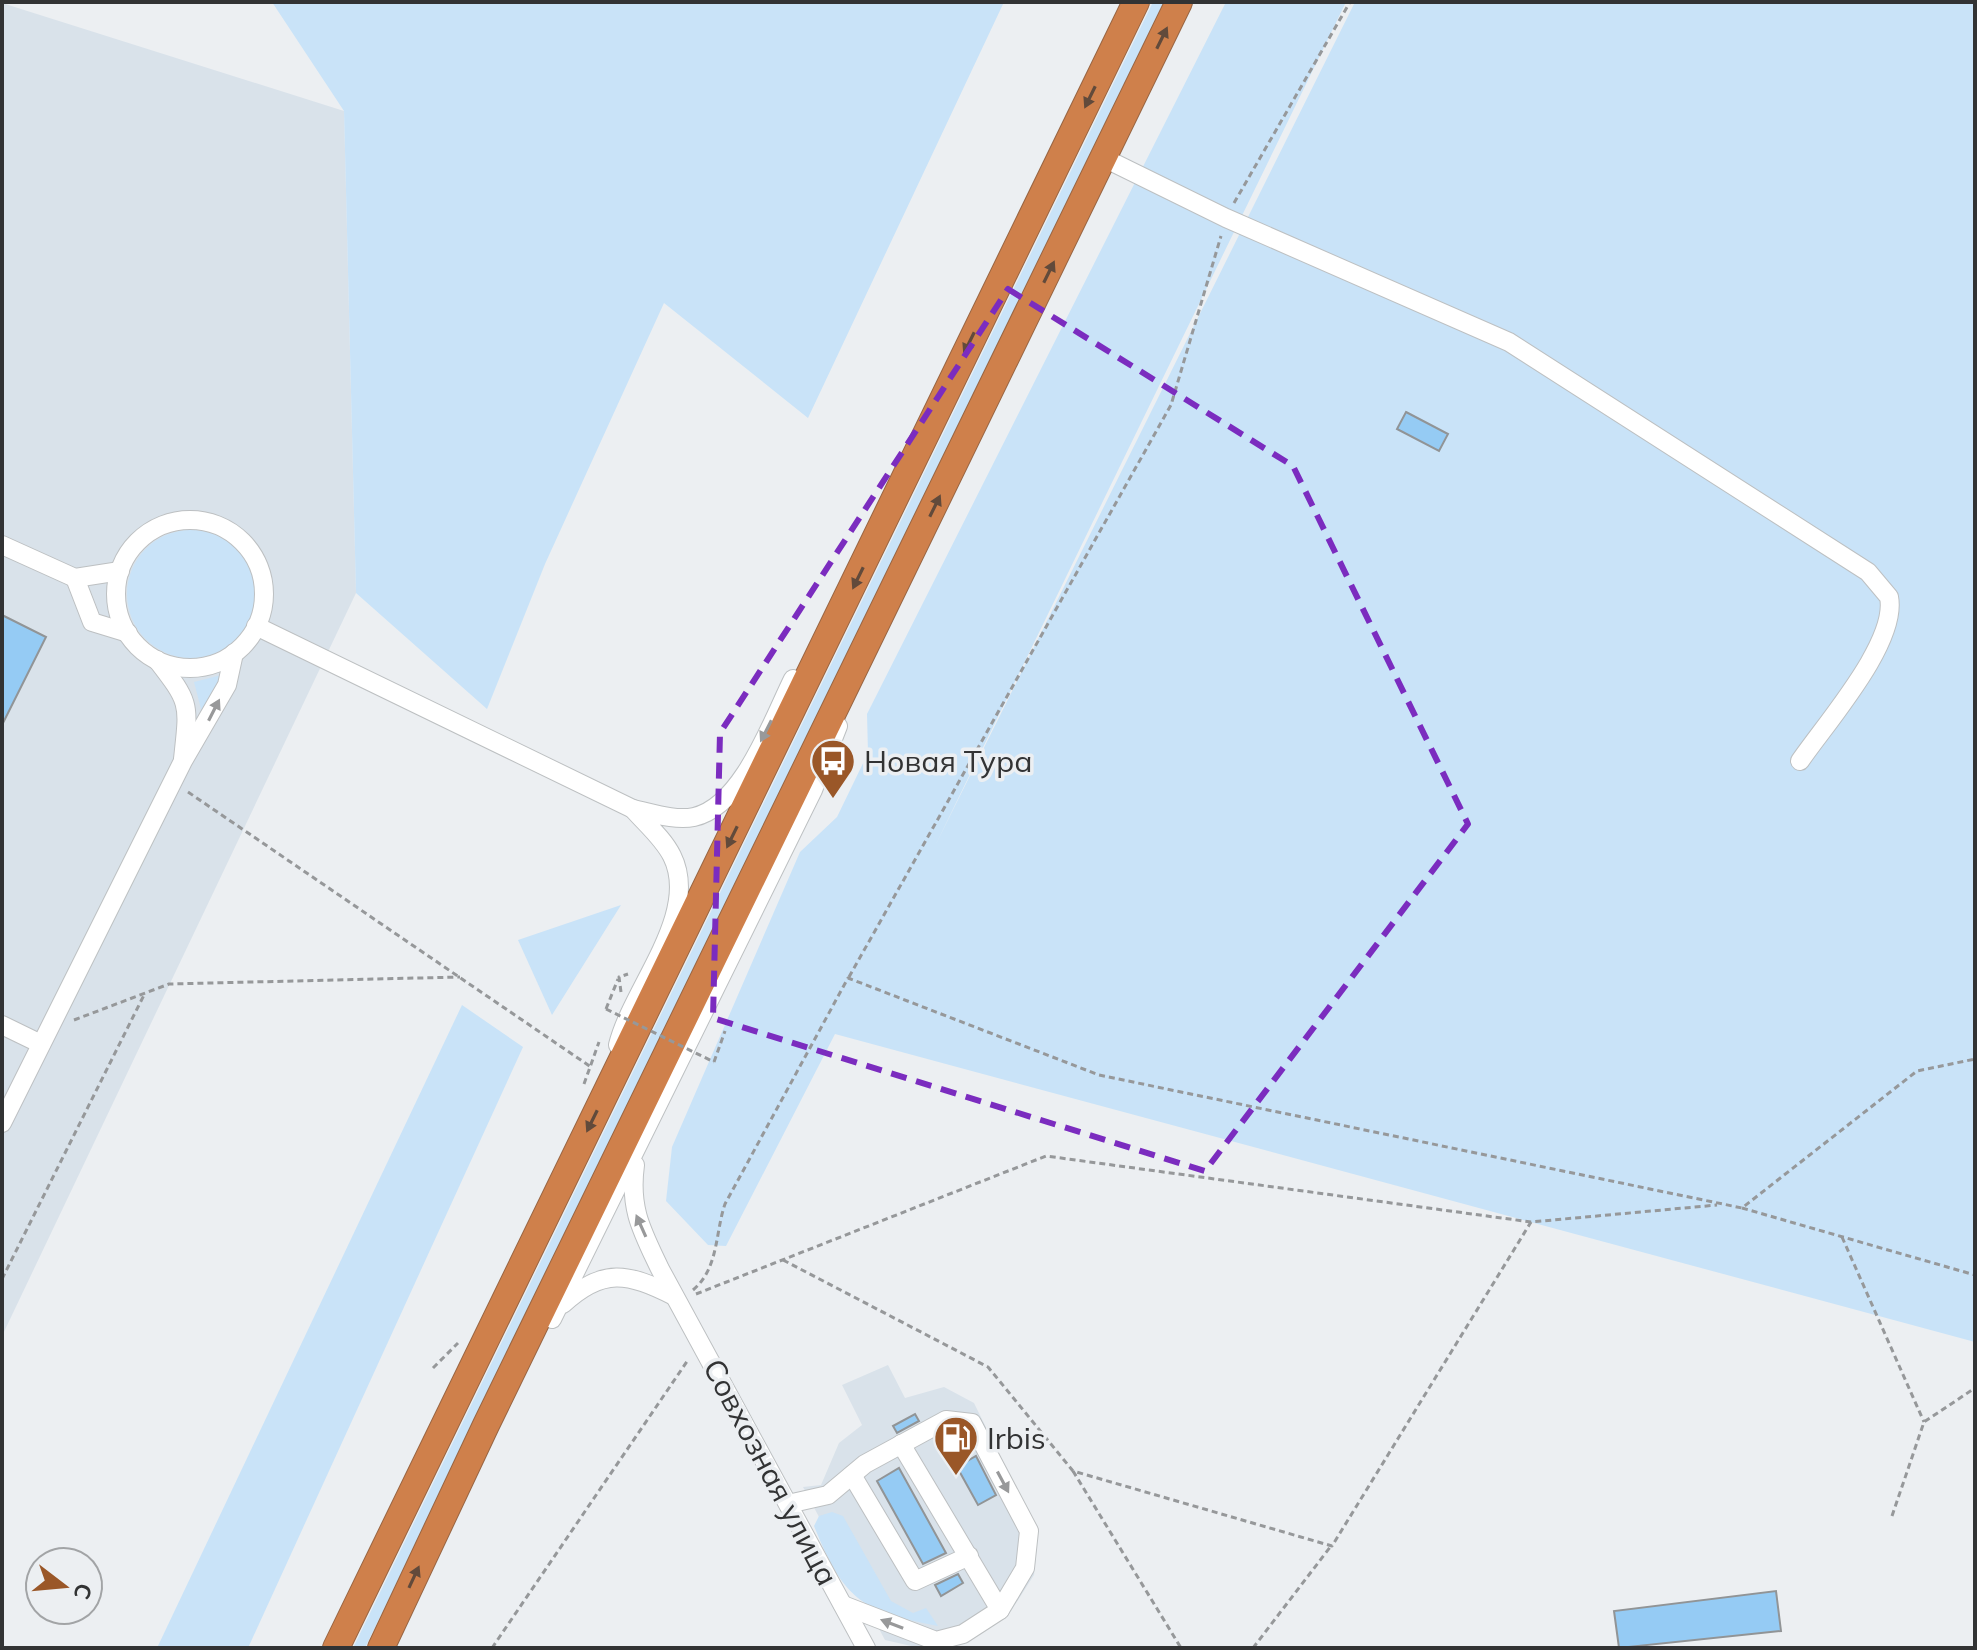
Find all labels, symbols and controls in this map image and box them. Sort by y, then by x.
one-way arrow [1155,27,1169,50]
one-way arrow [1083,86,1096,109]
one-way arrow [1042,261,1056,284]
one-way arrow [962,332,976,355]
one-way arrow [928,495,942,518]
one-way arrow [851,567,864,590]
one-way arrow [208,698,221,721]
one-way arrow [760,720,773,743]
bus stop icon: Новая Тура [809,737,857,800]
place label: Новая Тура [864,742,1033,780]
one-way arrow [725,826,738,849]
one-way arrow [586,1109,599,1132]
one-way arrow [634,1214,647,1238]
street label: Совхозная улица [695,1352,847,1592]
fuel station icon: Irbis [932,1414,980,1477]
place label: Irbis [987,1419,1046,1457]
one-way arrow [996,1470,1009,1493]
north arrow [24,1546,104,1626]
one-way arrow [407,1566,421,1589]
text: С [68,1580,99,1603]
one-way arrow [880,1617,904,1630]

